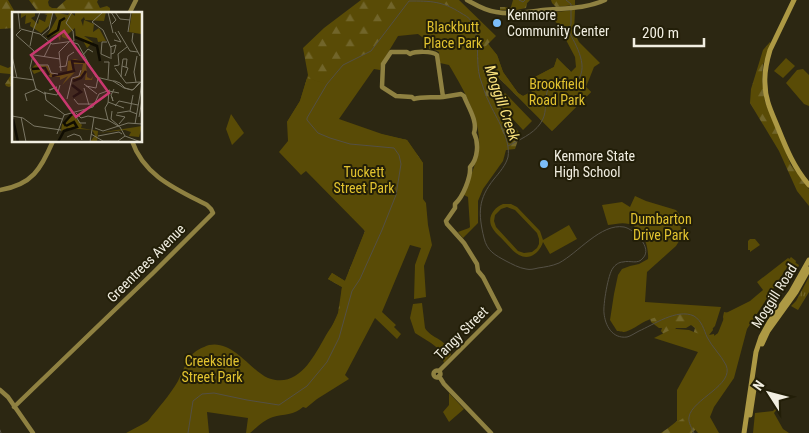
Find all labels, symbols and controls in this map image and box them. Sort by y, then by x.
place label: Kenmore Community Center [507,7,609,39]
inset map [12,12,142,142]
scale bar [634,15,704,47]
marker: Kenmore Community Center [491,17,503,29]
park label: Blackbutt Place Park [424,19,483,51]
text: 200 m [642,24,679,42]
water label: Moggill Creek [481,63,523,144]
park label: Brookfield Road Park [529,76,586,108]
place label: Kenmore State High School [554,148,636,180]
marker: Kenmore State High School [538,158,550,170]
park label: Tuckett Street Park [334,164,395,196]
park label: Dumbarton Drive Park [630,211,692,243]
street label: Greentrees Avenue [104,220,189,305]
street label: Moggill Road [748,261,800,331]
street label: Tangy Street [431,303,491,363]
park label: Creekside Street Park [182,353,243,385]
north arrow [744,368,794,418]
text: N [749,377,767,394]

